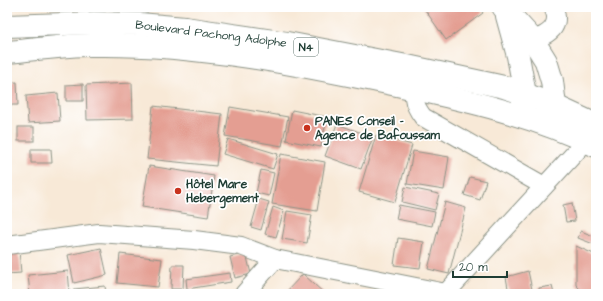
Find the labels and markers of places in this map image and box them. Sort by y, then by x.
place label: PANES Conseil - Agence de Bafoussam [315,113,440,146]
marker: PANES Conseil - Agence de Bafoussam [302,123,312,133]
place label: Hôtel Mare Hebergement [186,176,259,209]
marker: Hôtel Mare Hebergement [173,186,183,196]

